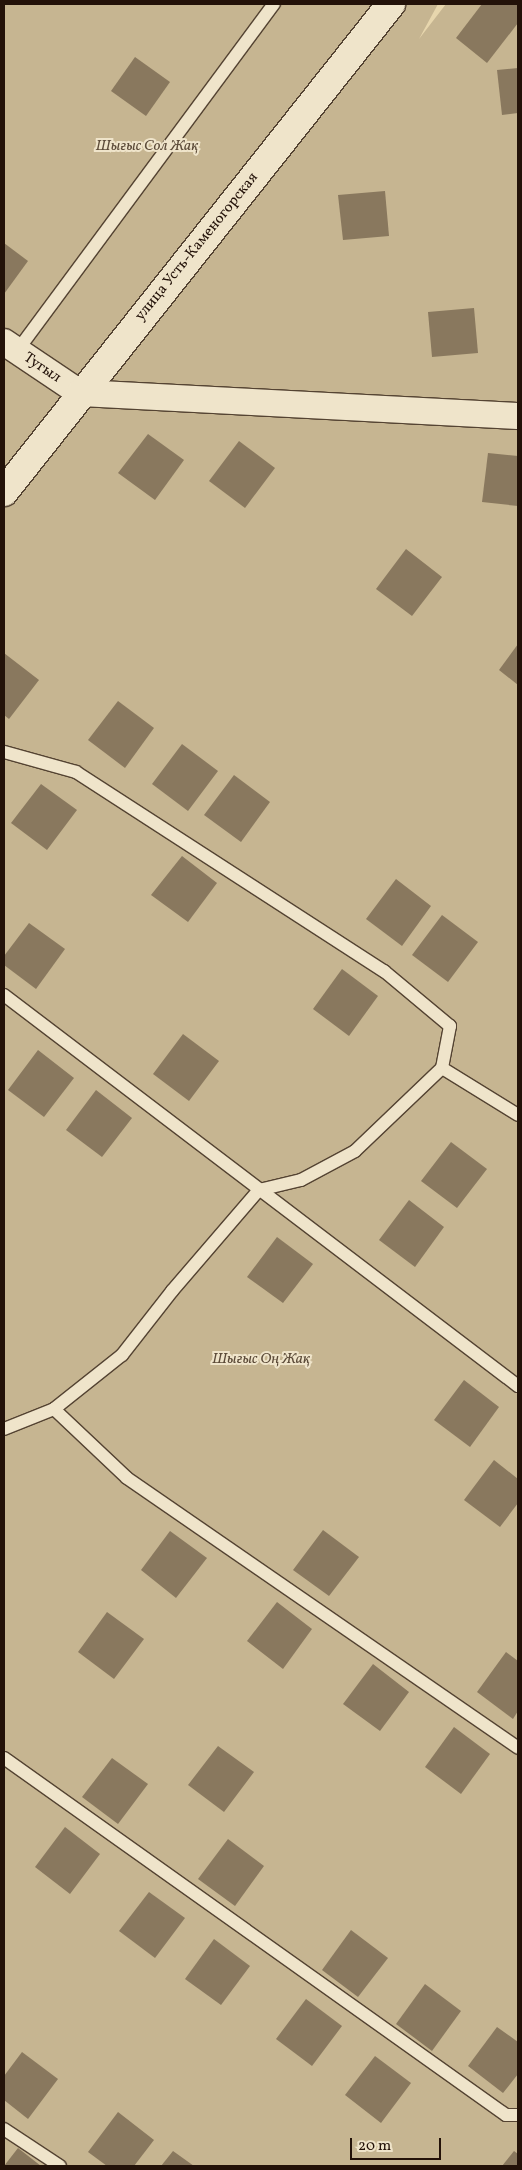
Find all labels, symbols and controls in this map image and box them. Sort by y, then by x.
park label: Шығыс Сол Жақ [96,138,198,156]
street label: улица Усть-Каменогорская [132,169,262,325]
street label: Тугыл [20,349,64,387]
park label: Шығыс Оң Жақ [212,1351,310,1369]
scale bar [352,2128,443,2160]
text: 20 m [358,2136,391,2157]

